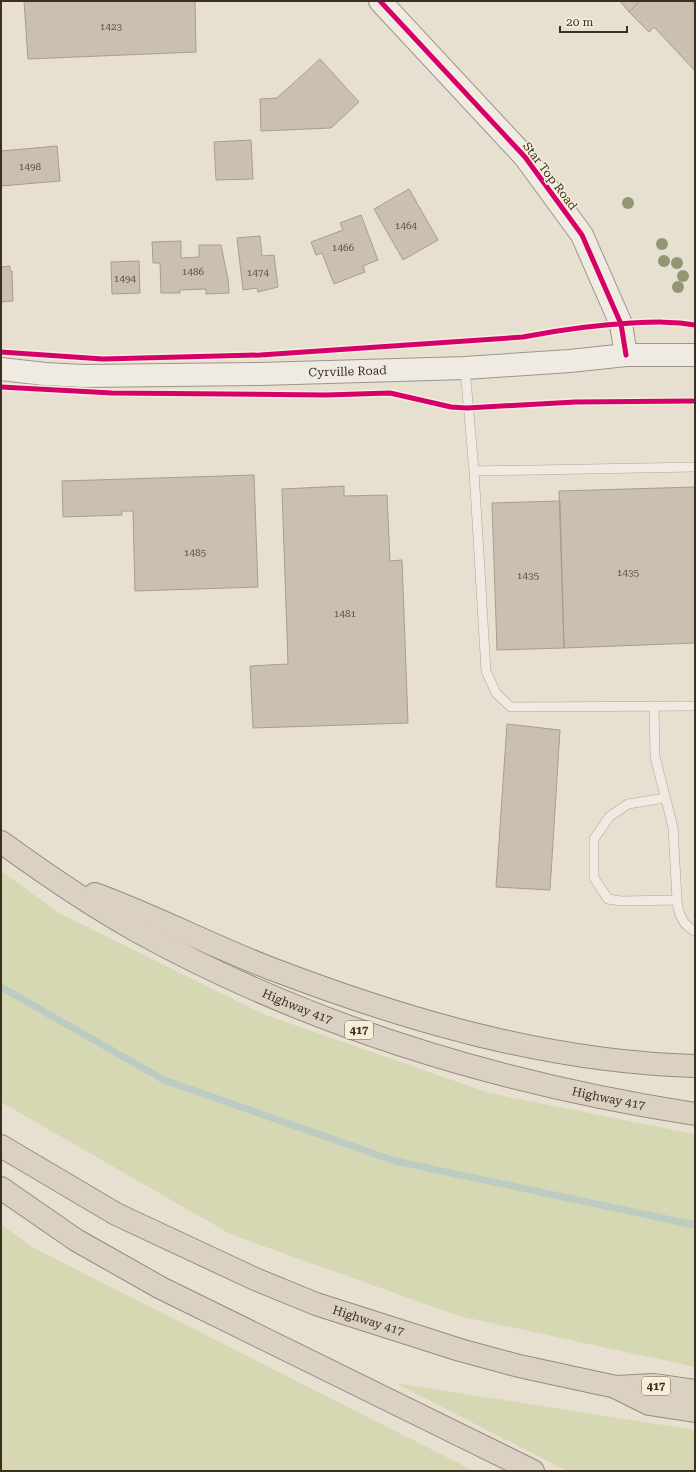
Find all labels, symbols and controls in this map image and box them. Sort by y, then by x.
scale bar [560,8,627,34]
text: 20 m [566,15,593,29]
house number: 1423 [100,21,123,32]
street label: Star Top Road [520,139,580,213]
house number: 1498 [19,161,42,172]
house number: 1464 [395,220,418,231]
house number: 1466 [332,242,355,253]
house number: 1486 [182,266,205,277]
house number: 1474 [247,267,270,278]
house number: 1494 [114,273,137,284]
street label: Cyrville Road [308,363,387,380]
house number: 1485 [184,547,207,558]
house number: 1435 [617,567,640,578]
house number: 1435 [517,570,540,581]
house number: 1481 [334,608,357,619]
street label: Highway 417 [260,986,335,1027]
road number: 417 [345,1021,373,1039]
street label: Highway 417 [571,1084,647,1113]
street label: Highway 417 [331,1303,406,1339]
road number: 417 [642,1377,670,1395]

